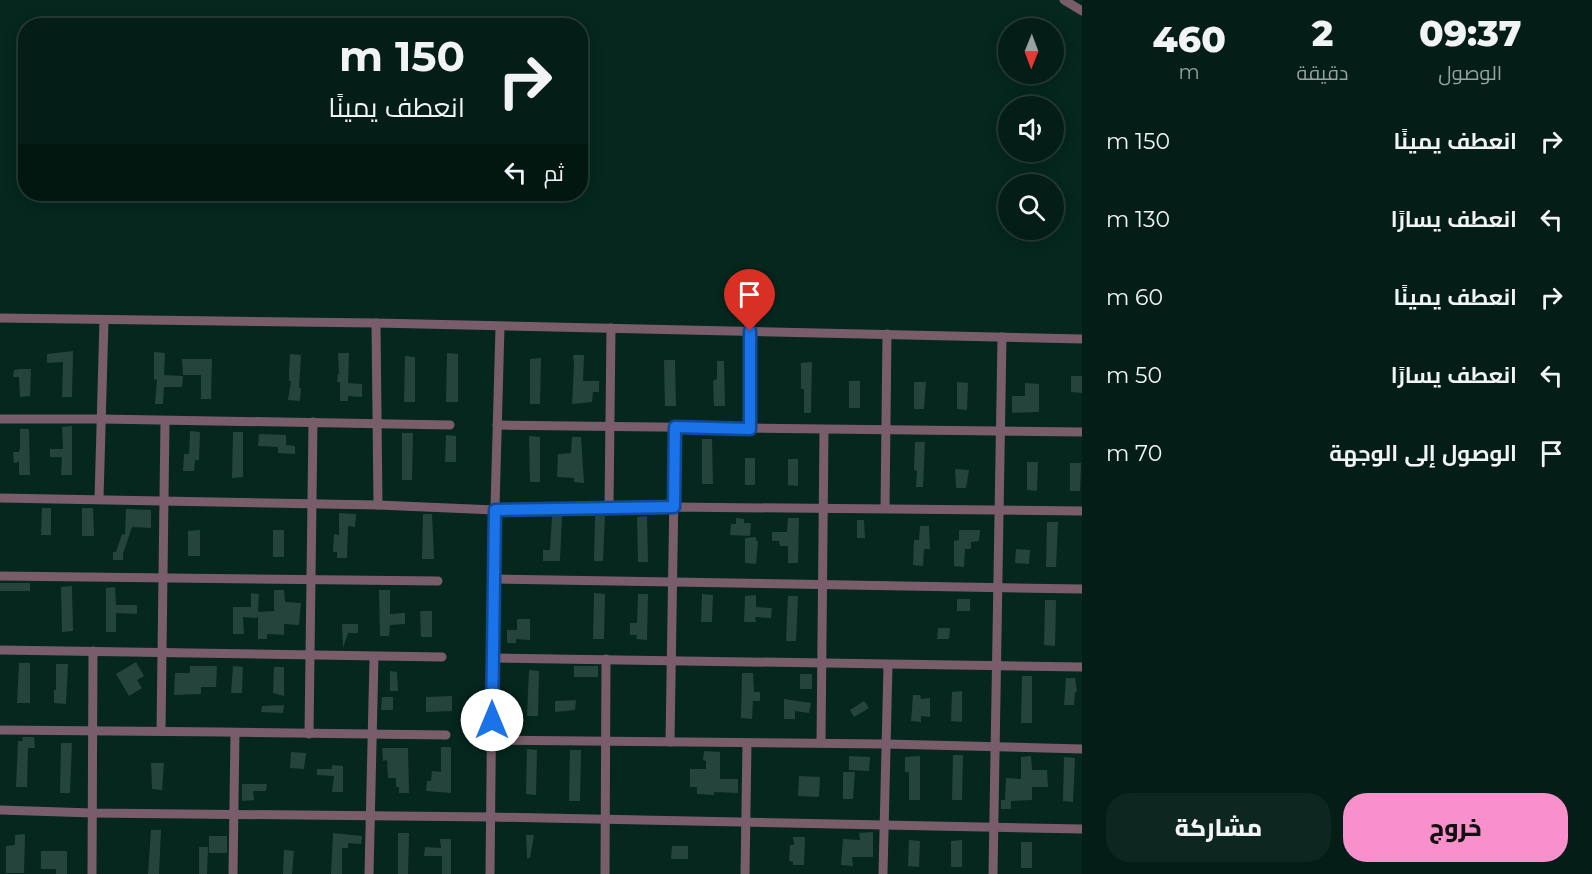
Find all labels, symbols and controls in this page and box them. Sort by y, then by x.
text: 2 [1312,11,1333,55]
text: 09:37 [1419,11,1521,55]
text: 460 [1153,17,1226,61]
north arrow [998,18,1064,84]
map controls [998,18,1064,240]
text: 150 m [339,30,465,82]
icon: right [486,42,564,120]
text: m [1179,60,1200,84]
text: دقيقة [1296,61,1348,85]
text: الوصول [1438,61,1502,85]
text: انعطف يمينًا [328,91,465,124]
button: sound [998,96,1064,162]
icon: right [1535,125,1568,158]
text: 150 m [1106,128,1170,155]
text: انعطف يمينًا [1393,128,1517,155]
icon: left [499,156,532,189]
text: ثم [544,160,564,187]
button: search [998,174,1064,240]
icon: left [1535,203,1568,236]
text: 130 m [1106,206,1170,233]
text: انعطف يسارًا [1391,206,1517,233]
pin [724,269,775,331]
icon: arrive [733,278,766,311]
icon: right [1535,281,1568,314]
text: 60 m [1106,284,1163,311]
text: انعطف يمينًا [1393,284,1517,311]
icon: left [1535,359,1568,392]
text: 50 m [1106,362,1162,389]
text: انعطف يسارًا [1391,362,1517,389]
icon: arrive [1535,437,1568,470]
text: 70 m [1106,440,1162,467]
text: الوصول إلى الوجهة [1329,440,1517,467]
position arrow [460,688,524,752]
button: مشاركة [1106,793,1331,862]
button: خروج [1343,793,1568,862]

